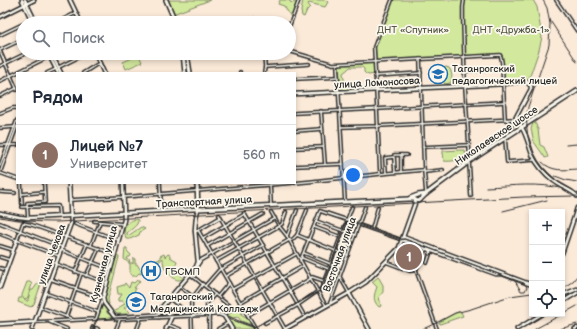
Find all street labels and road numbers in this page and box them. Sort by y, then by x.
street label: улица Ломоносова [334,75,420,91]
street label: Николаевское шоссе [453,103,541,168]
street label: Транспортная улица [156,193,253,211]
street label: Восточная улица [321,215,359,293]
street label: улица Чехова [35,222,68,286]
street label: Кузнечная улица [88,224,120,304]

